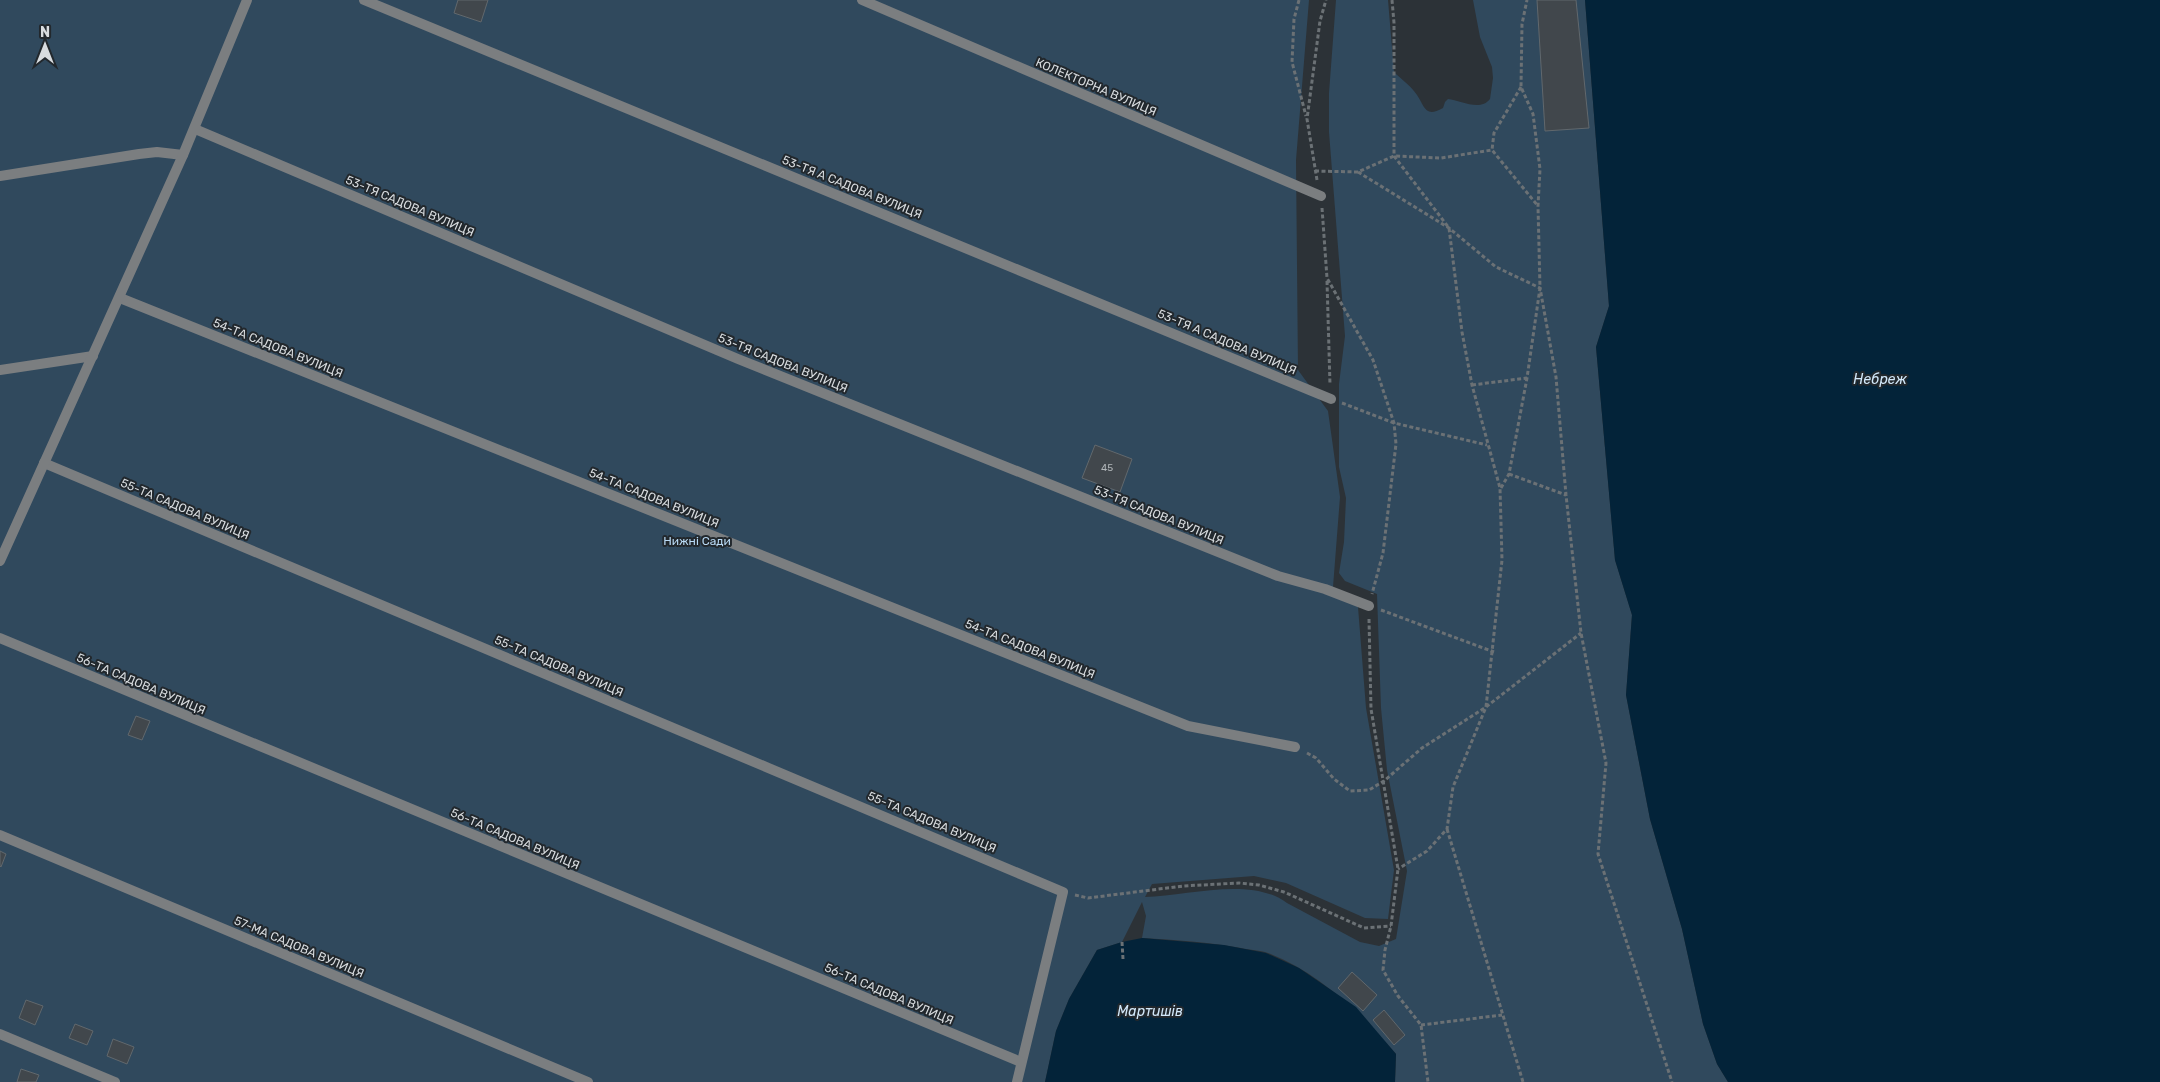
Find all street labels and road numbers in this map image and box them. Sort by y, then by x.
street label: КОЛЕКТОРНА ВУЛИЦЯ [1034,55,1158,119]
street label: 53-ТЯ А САДОВА ВУЛИЦЯ [780,153,924,221]
street label: 53-ТЯ САДОВА ВУЛИЦЯ [344,173,476,239]
street label: 53-ТЯ А САДОВА ВУЛИЦЯ [1156,306,1298,378]
street label: 54-ТА САДОВА ВУЛИЦЯ [211,316,345,380]
street label: 53-ТЯ САДОВА ВУЛИЦЯ [716,331,850,395]
street label: 54-ТА САДОВА ВУЛИЦЯ [587,466,721,530]
street label: 55-ТА САДОВА ВУЛИЦЯ [119,476,251,542]
street label: 53-ТЯ САДОВА ВУЛИЦЯ [1092,483,1226,547]
street label: 54-ТА САДОВА ВУЛИЦЯ [963,617,1097,681]
street label: 55-ТА САДОВА ВУЛИЦЯ [493,633,625,699]
street label: 56-ТА САДОВА ВУЛИЦЯ [74,650,208,718]
street label: 55-ТА САДОВА ВУЛИЦЯ [866,789,998,855]
street label: 56-ТА САДОВА ВУЛИЦЯ [448,805,582,873]
street label: 57-МА САДОВА ВУЛИЦЯ [232,913,366,981]
street label: 56-ТА САДОВА ВУЛИЦЯ [822,960,956,1028]

